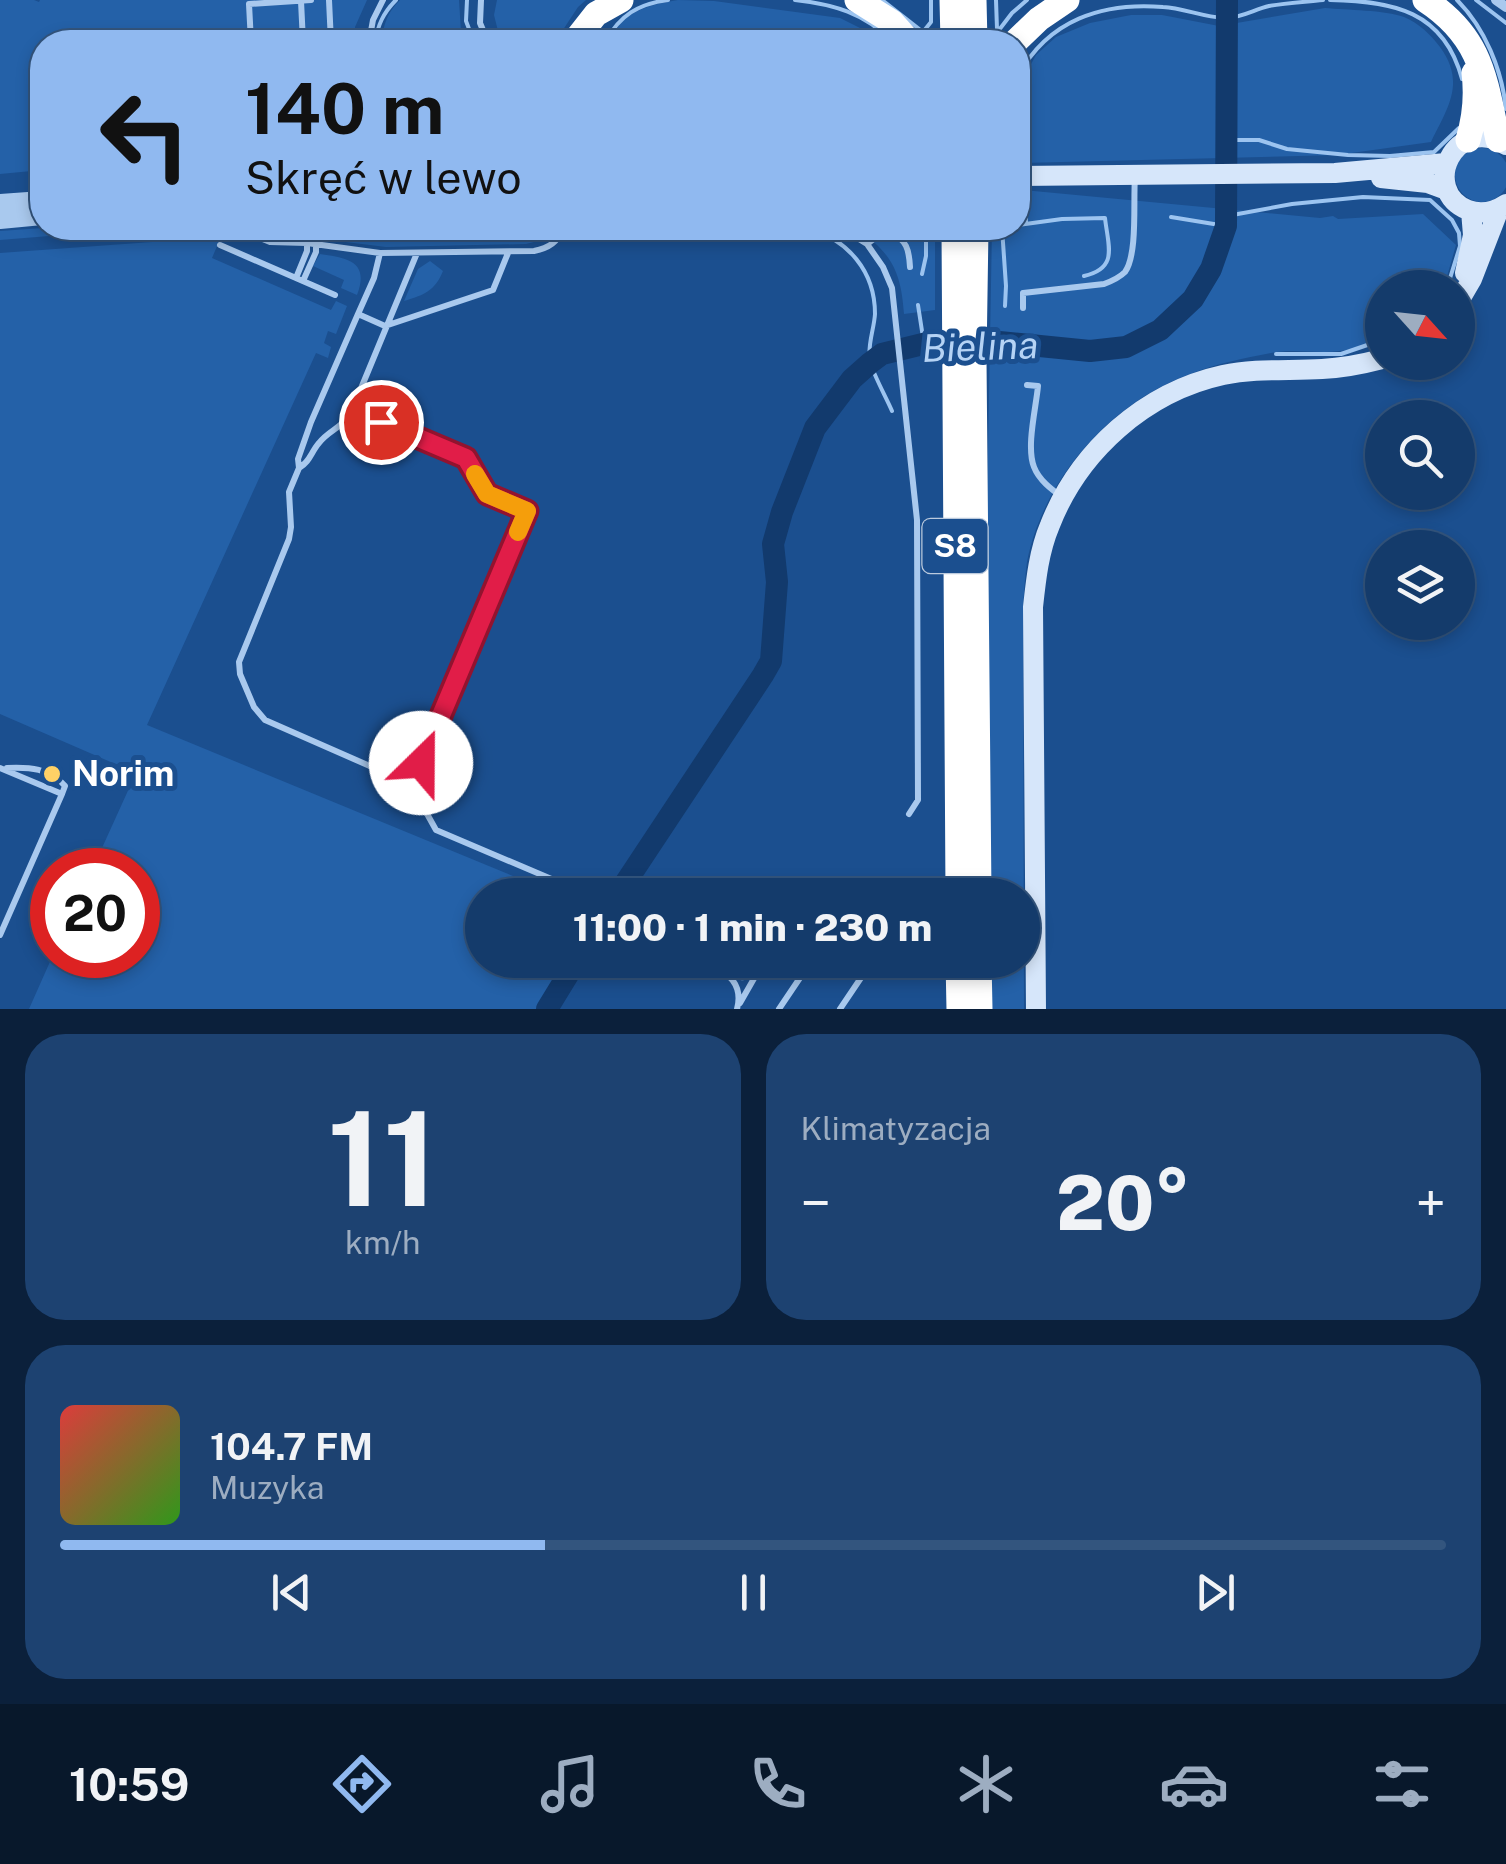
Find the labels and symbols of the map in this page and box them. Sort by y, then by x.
north arrow [1365,270,1475,380]
water label: Bielina [921,322,1039,371]
pin [339,380,424,465]
road number: S8 [922,519,988,573]
position arrow [369,711,473,815]
place label: Norim [72,753,174,794]
marker: Norim [41,763,63,785]
speed limit sign: 20 [30,848,160,978]

